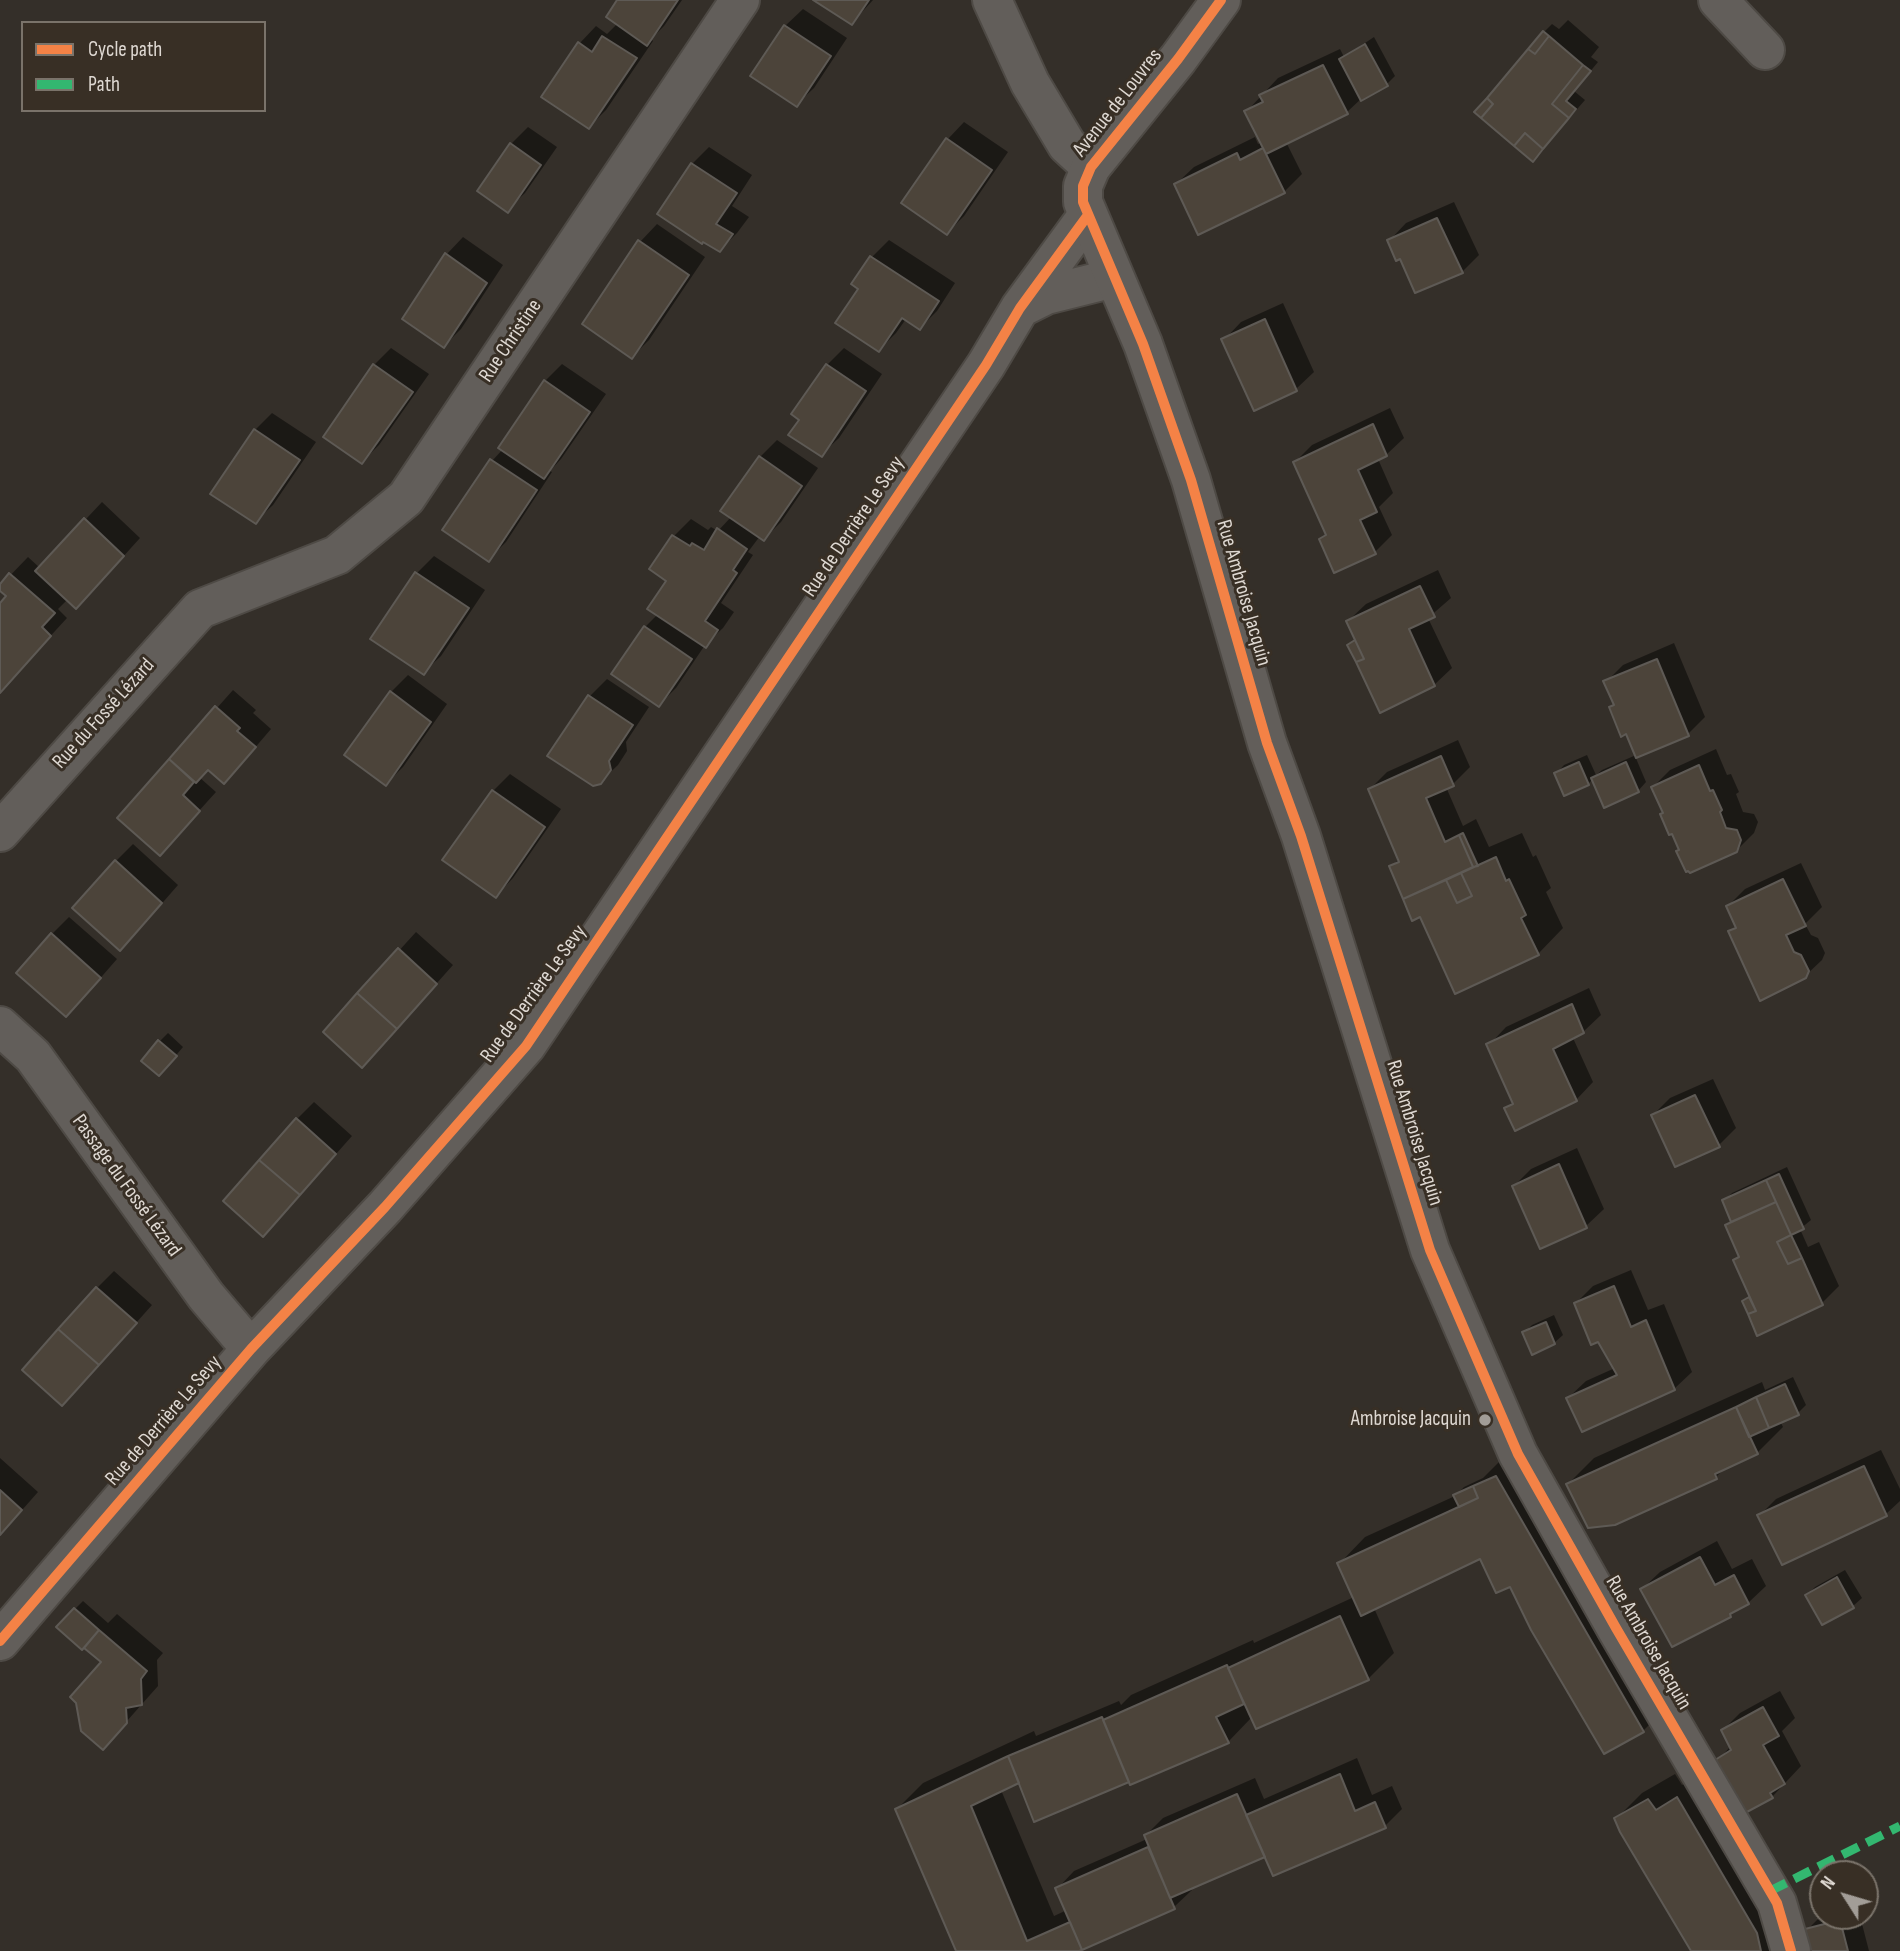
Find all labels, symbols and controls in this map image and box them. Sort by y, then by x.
legend [21,21,266,112]
text: Cycle path [88,37,162,62]
street label: Avenue de Louvres [1068,44,1168,162]
text: Path [88,72,120,97]
street label: Rue Christine [474,295,548,387]
street label: Rue de Derrière Le Sevy [798,452,910,602]
street label: Rue Ambroise Jacquin [1210,517,1276,669]
street label: Rue du Fossé Lézard [48,653,160,775]
street label: Rue de Derrière Le Sevy [476,920,592,1068]
street label: Rue Ambroise Jacquin [1380,1057,1448,1209]
street label: Passage du Fossé Lézard [66,1110,186,1262]
street label: Rue de Derrière Le Sevy [101,1351,227,1491]
place label: Ambroise Jacquin [1351,1407,1471,1433]
marker: Ambroise Jacquin [1477,1412,1493,1428]
street label: Rue Ambroise Jacquin [1599,1571,1697,1715]
north arrow [1809,1860,1879,1930]
text: N [1816,1872,1841,1894]

